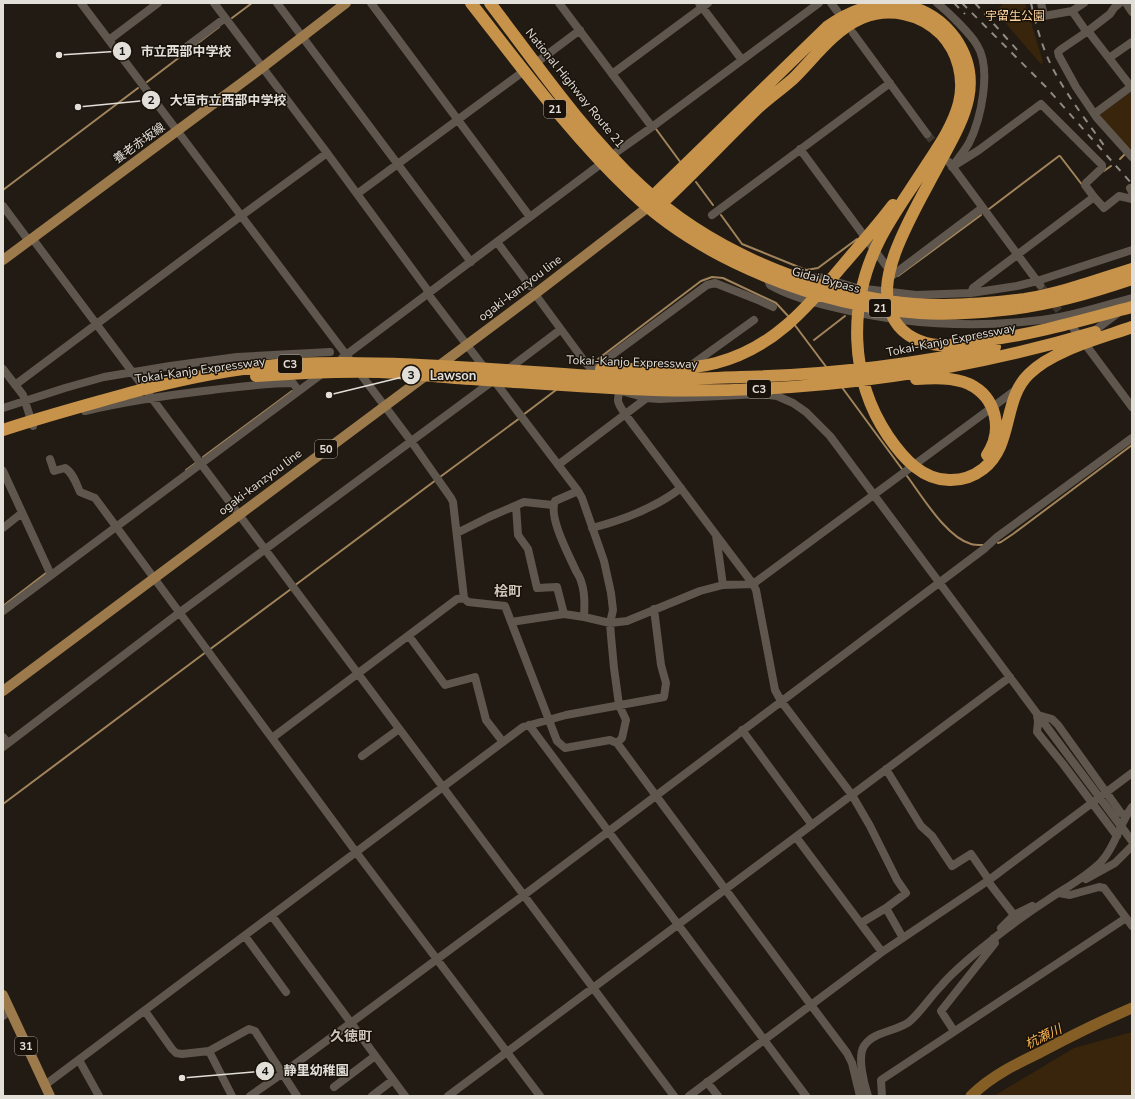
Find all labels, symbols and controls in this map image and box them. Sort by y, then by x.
park label: 宇留生公園 [985,8,1045,24]
street label: National Highway Route 21 [522,25,628,151]
callout: 市立西部中学校 [112,39,239,64]
text: 1 [118,43,126,59]
text: 市立西部中学校 [140,43,232,61]
callout: 大垣市立西部中学校 [141,88,294,113]
text: 2 [147,92,155,108]
text: 大垣市立西部中学校 [169,92,287,110]
road number: 21 [544,100,566,118]
street label: 養老赤坂線 [110,119,168,167]
street label: ogaki-kanzyou line [475,251,565,325]
street label: Gidai Bypass [790,263,862,297]
road number: 21 [869,299,891,317]
street label: Tokai-Kanjo Expressway [885,319,1018,360]
street label: Tokai-Kanjo Expressway [566,352,699,372]
street label: Tokai-Kanjo Expressway [134,353,267,387]
road number: C3 [278,355,302,373]
callout: Lawson [401,363,484,388]
text: 3 [407,367,415,383]
text: Lawson [430,367,476,385]
road number: C3 [747,380,771,398]
road number: 50 [315,440,337,458]
street label: ogaki-kanzyou line [215,445,305,519]
district label: 桧町 [494,582,522,601]
water label: 杭瀬川 [1022,1019,1067,1054]
district label: 久徳町 [330,1027,372,1046]
road number: 31 [15,1037,37,1055]
callout: 静里幼稚園 [255,1058,356,1083]
text: 静里幼稚園 [283,1062,349,1080]
text: 4 [261,1063,269,1079]

